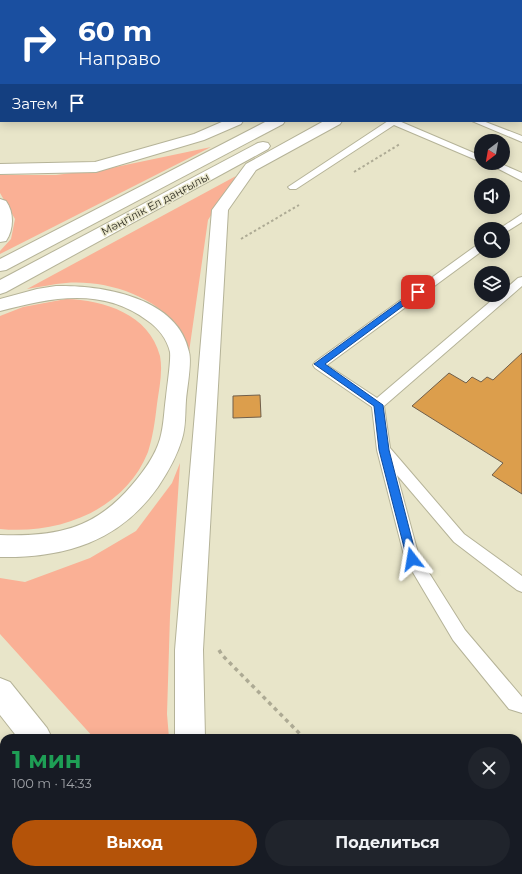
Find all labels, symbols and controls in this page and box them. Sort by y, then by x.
text: 60 m [78,14,152,48]
icon: right [12,16,64,68]
text: Направо [78,48,161,70]
icon: arrive [66,92,88,114]
text: Затем [12,94,58,113]
north arrow [474,134,510,170]
map controls [474,134,510,302]
street label: Мәңгілік Ел даңғылы [99,170,211,238]
button: sound [474,178,510,214]
button: search [474,222,510,258]
button: layers [474,266,510,302]
pin [401,275,435,309]
icon: arrive [407,281,429,303]
position arrow [391,538,433,580]
text: 1 мин [12,745,81,774]
button: close [468,747,510,789]
text: 100 m · 14:33 [12,775,92,791]
button: Выход [12,820,257,866]
button: Поделиться [265,820,510,866]

